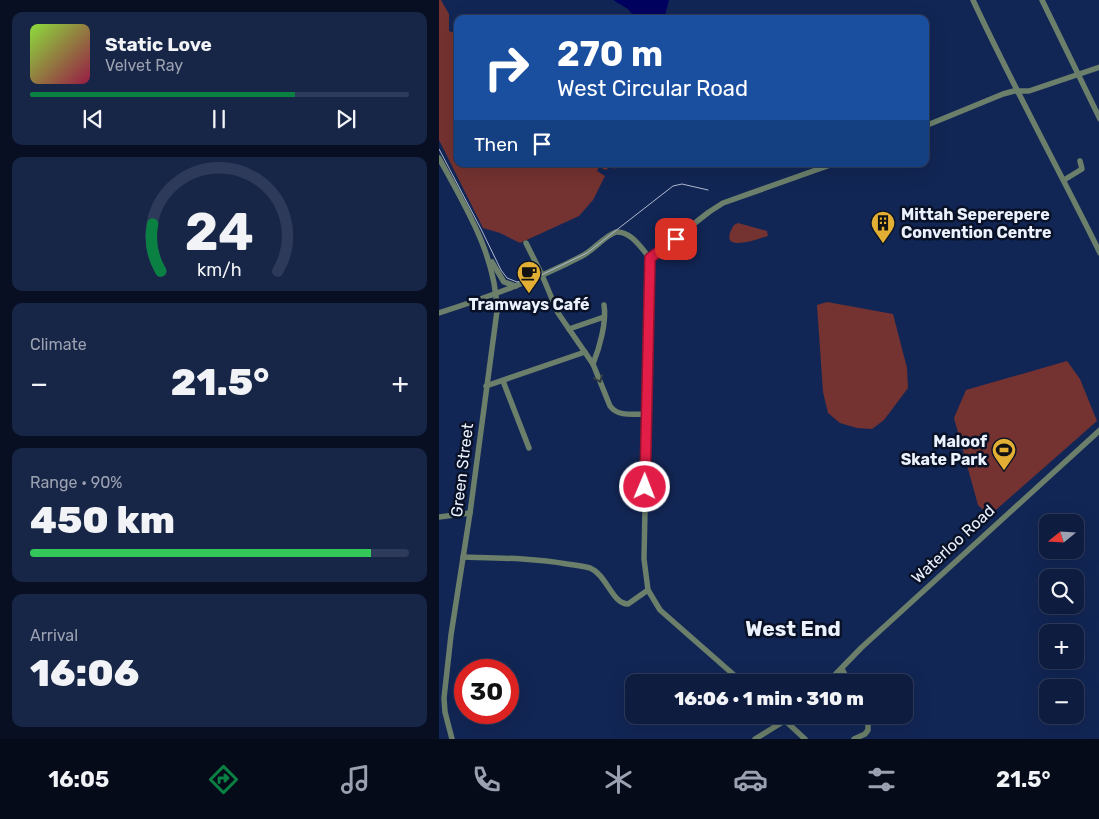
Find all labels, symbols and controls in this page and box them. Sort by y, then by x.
text: Static Love [105,33,212,56]
text: 270 m [557,33,663,75]
icon: right [474,35,539,100]
text: Velvet Ray [105,56,183,75]
text: West Circular Road [557,75,748,102]
icon: previous [79,105,107,133]
icon: pause [205,105,233,133]
icon: next [332,105,360,133]
icon: arrive [528,130,556,158]
text: Then [474,133,518,156]
text: 24 [185,201,254,263]
place label: Mittah Seperepere Convention Centre [901,205,1052,242]
building icon: Mittah Seperepere Convention Centre [870,210,896,244]
pin [655,218,697,260]
icon: arrive [662,225,690,253]
text: km/h [197,259,242,280]
cafe icon: Tramways Café [516,260,542,294]
place label: Tramways Café [468,295,590,314]
text: Climate [30,335,87,354]
text: 21.5° [171,359,269,405]
text: − [30,367,48,400]
text: + [392,367,409,400]
one-way arrow [593,374,603,382]
street label: Green Street [447,422,477,518]
place label: Maloof Skate Park [901,432,988,469]
sports icon: Maloof Skate Park [991,437,1017,471]
position arrow [618,460,670,512]
text: Range · 90% [30,473,122,492]
text: 450 km [30,497,175,543]
street label: Waterloo Road [908,501,998,587]
north arrow [1039,514,1084,559]
map controls [1039,514,1084,724]
button: search [1039,569,1084,614]
district label: West End [745,616,841,641]
button: + [1039,624,1084,669]
text: Arrival [30,626,78,645]
text: 16:06 [30,650,139,696]
speed limit sign: 30 [454,659,519,724]
button: − [1039,679,1084,724]
text: 16:06 · 1 min · 310 m [674,687,864,710]
icon: directions [206,762,241,797]
icon: music [338,762,373,797]
icon: phone [469,762,504,797]
icon: climate [601,762,636,797]
icon: car [733,762,768,797]
icon: filters [864,762,899,797]
text: 16:05 [48,766,109,793]
text: 21.5° [996,766,1051,793]

